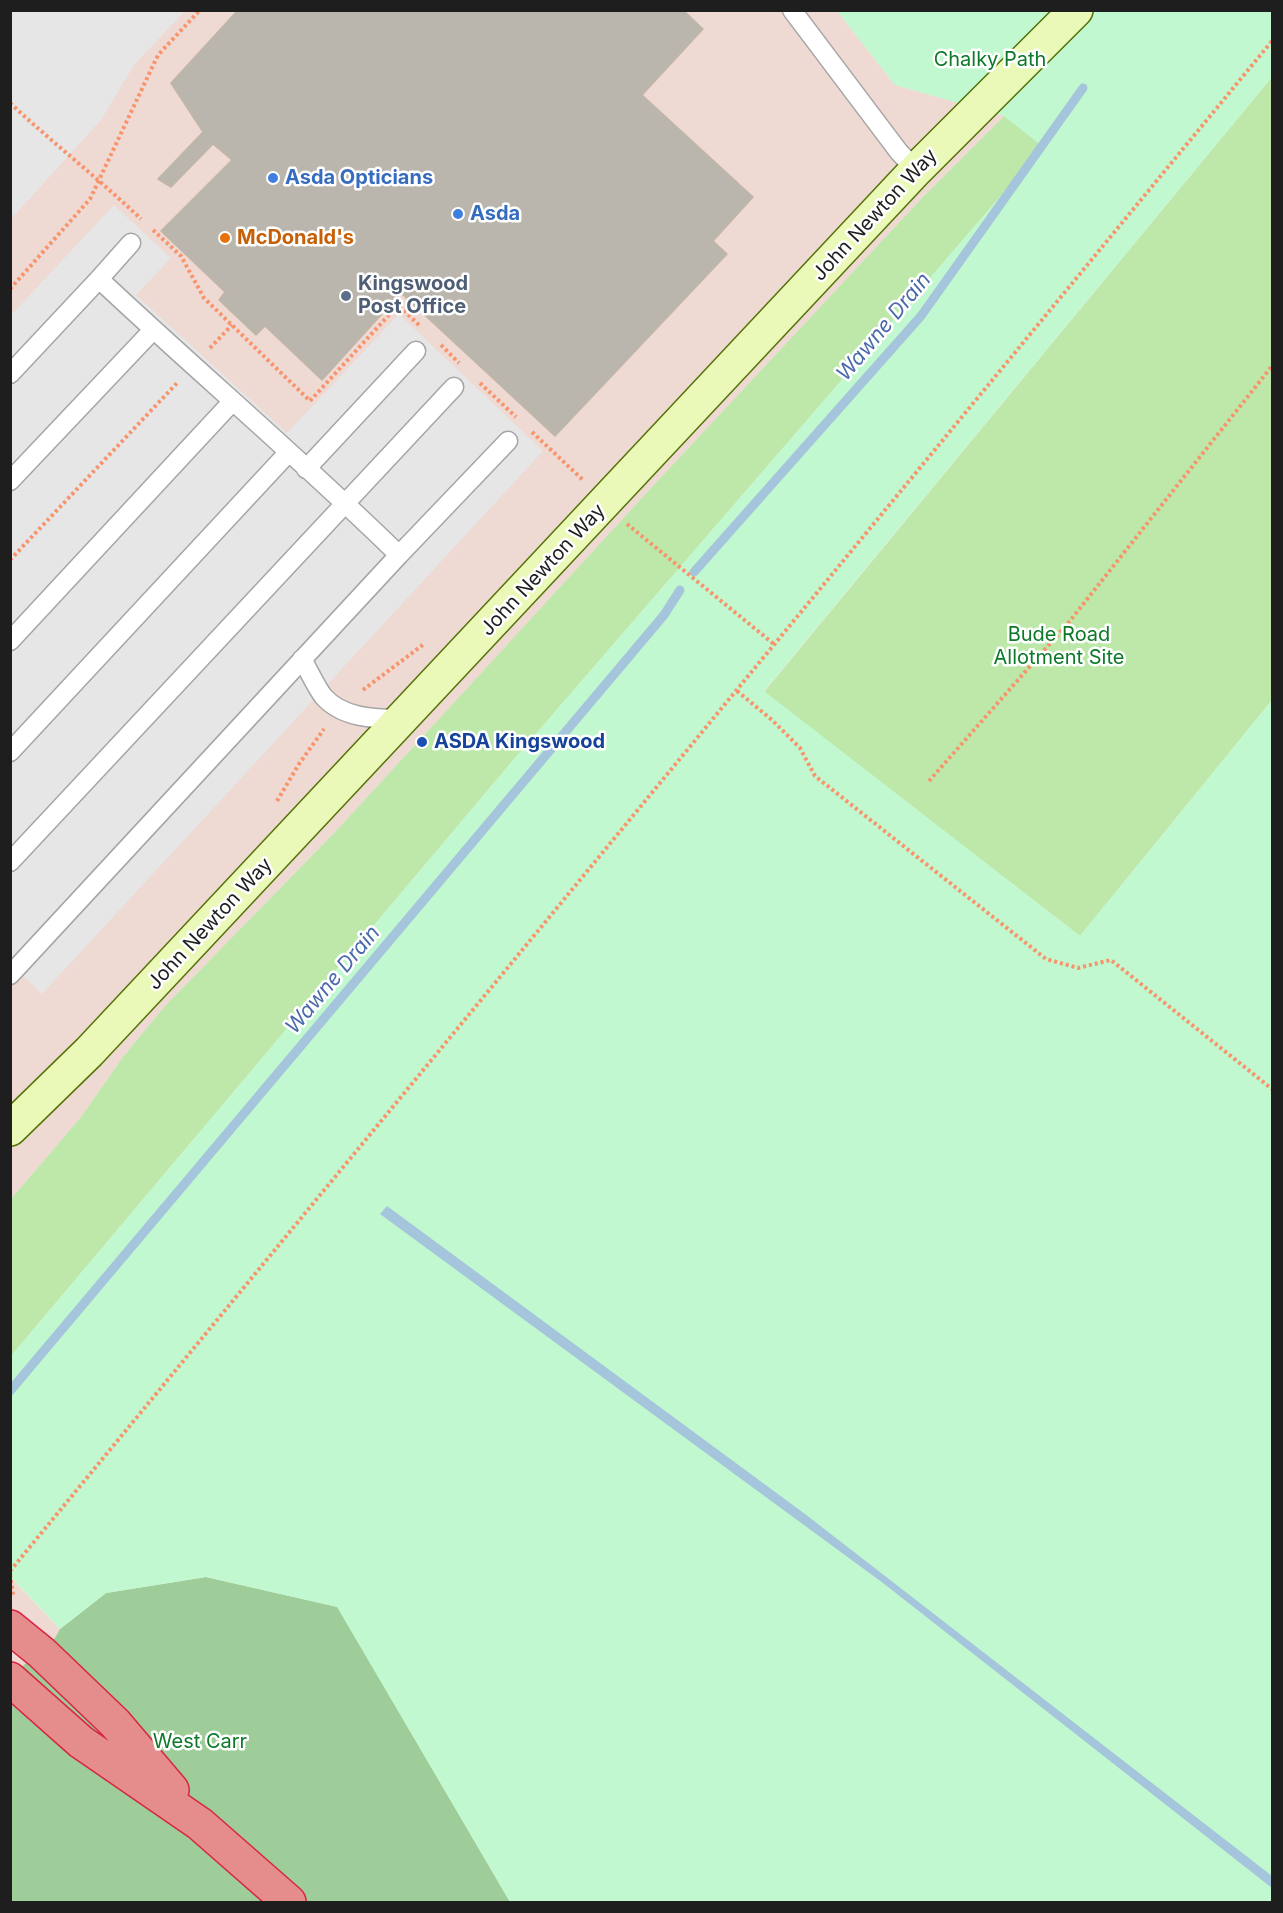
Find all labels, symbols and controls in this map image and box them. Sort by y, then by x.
park label: Chalky Path [934,48,1046,72]
street label: John Newton Way [808,144,942,286]
place label: Asda Opticians [285,166,433,190]
marker: Asda Opticians [266,171,280,185]
place label: Asda [470,202,520,226]
marker: Asda [451,207,465,221]
place label: McDonald's [237,226,354,250]
marker: McDonald's [218,231,232,245]
water label: Wawne Drain [832,268,936,386]
place label: Kingswood Post Office [358,272,468,319]
marker: Kingswood Post Office [339,289,353,303]
street label: John Newton Way [476,499,610,641]
park label: Bude Road Allotment Site [994,623,1124,670]
place label: ASDA Kingswood [434,730,605,754]
marker: ASDA Kingswood [415,735,429,749]
street label: John Newton Way [143,853,277,995]
water label: Wawne Drain [281,921,385,1039]
park label: West Carr [153,1730,247,1754]

